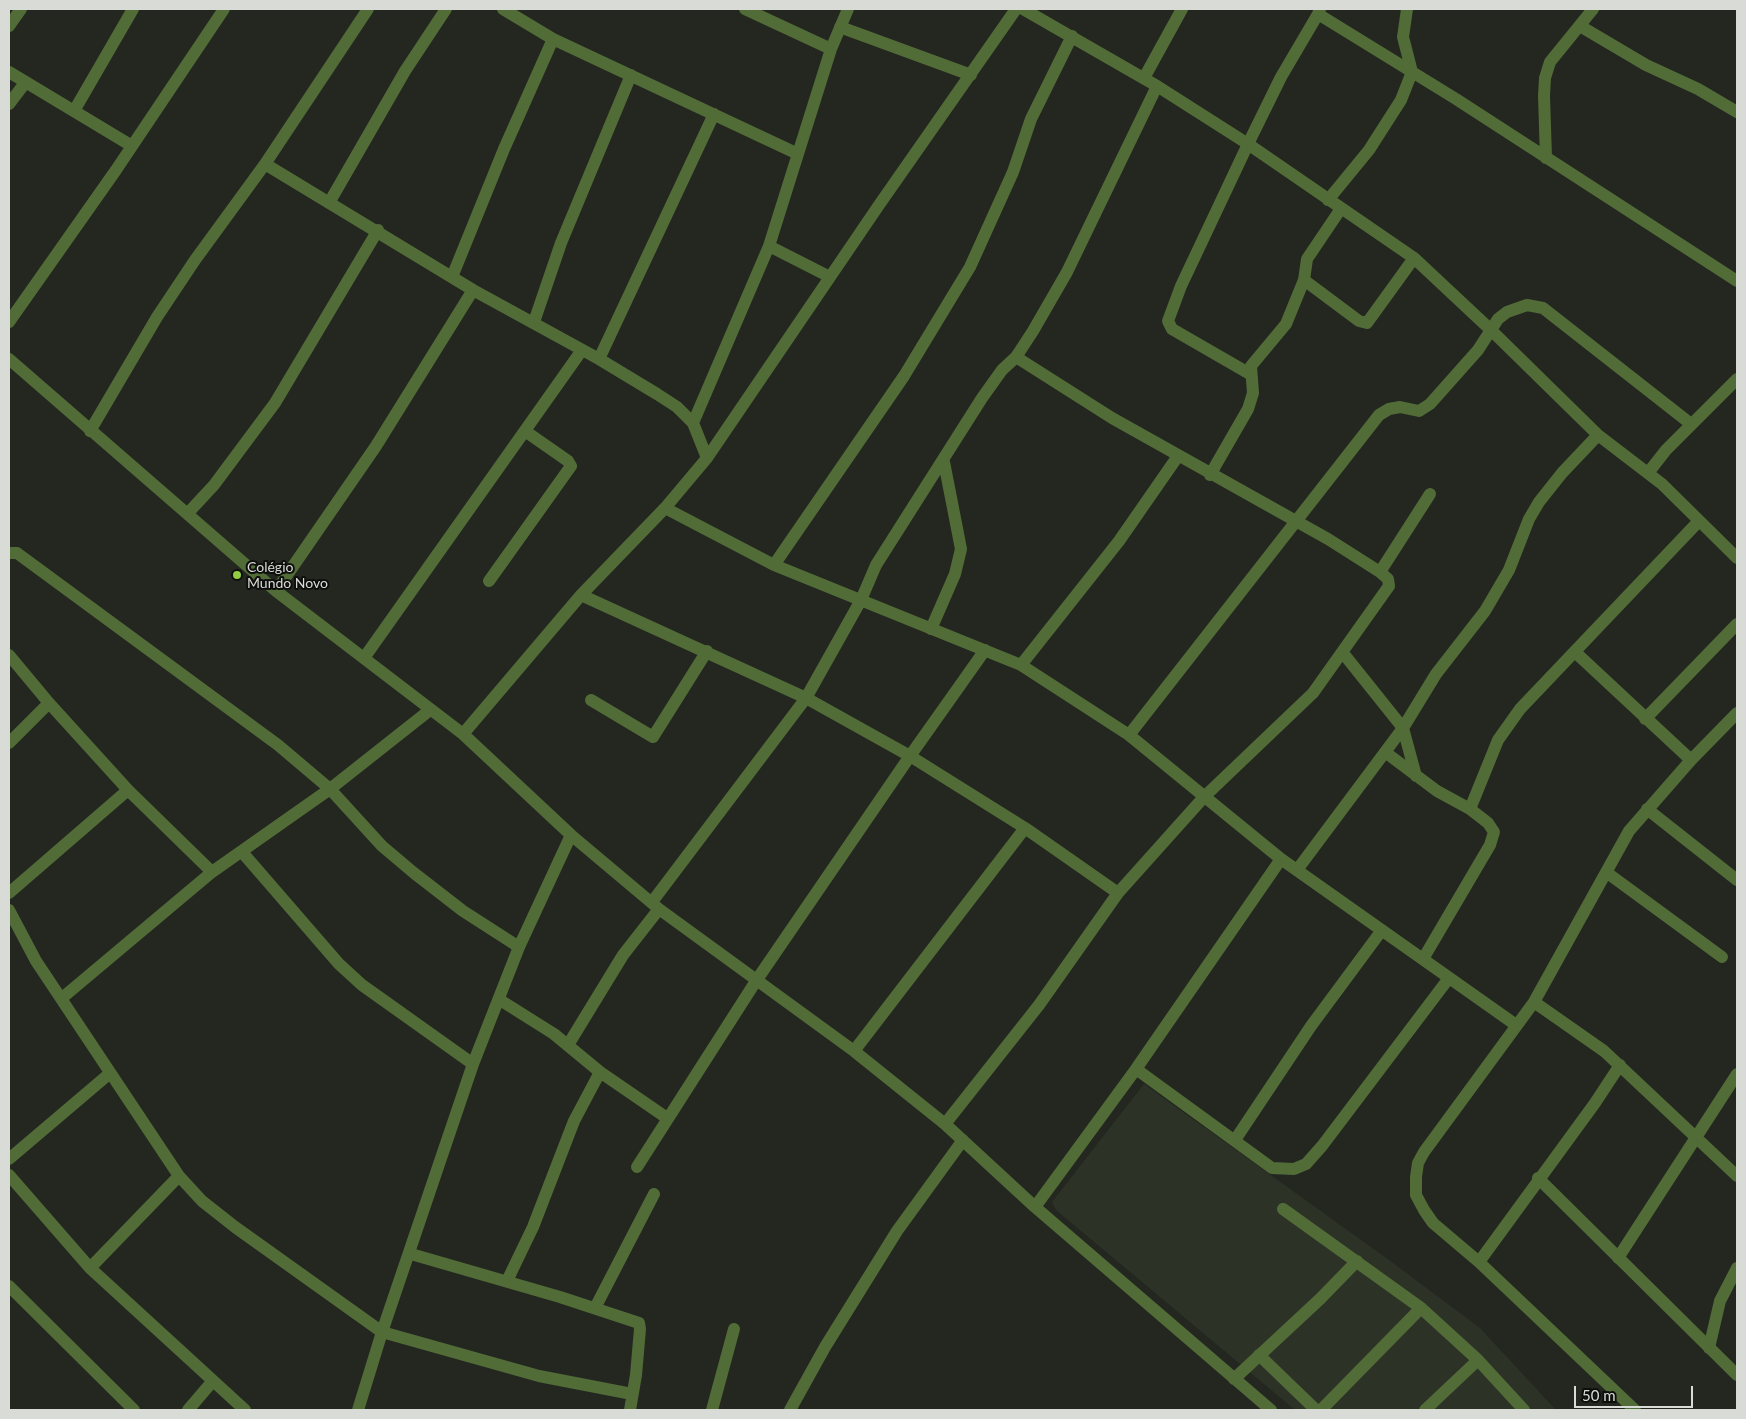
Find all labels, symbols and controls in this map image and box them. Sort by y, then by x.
place label: Colégio Mundo Novo [247,559,328,592]
marker: Colégio Mundo Novo [231,569,243,581]
scale bar [1576,1376,1695,1408]
text: 50 m [1582,1386,1616,1404]

